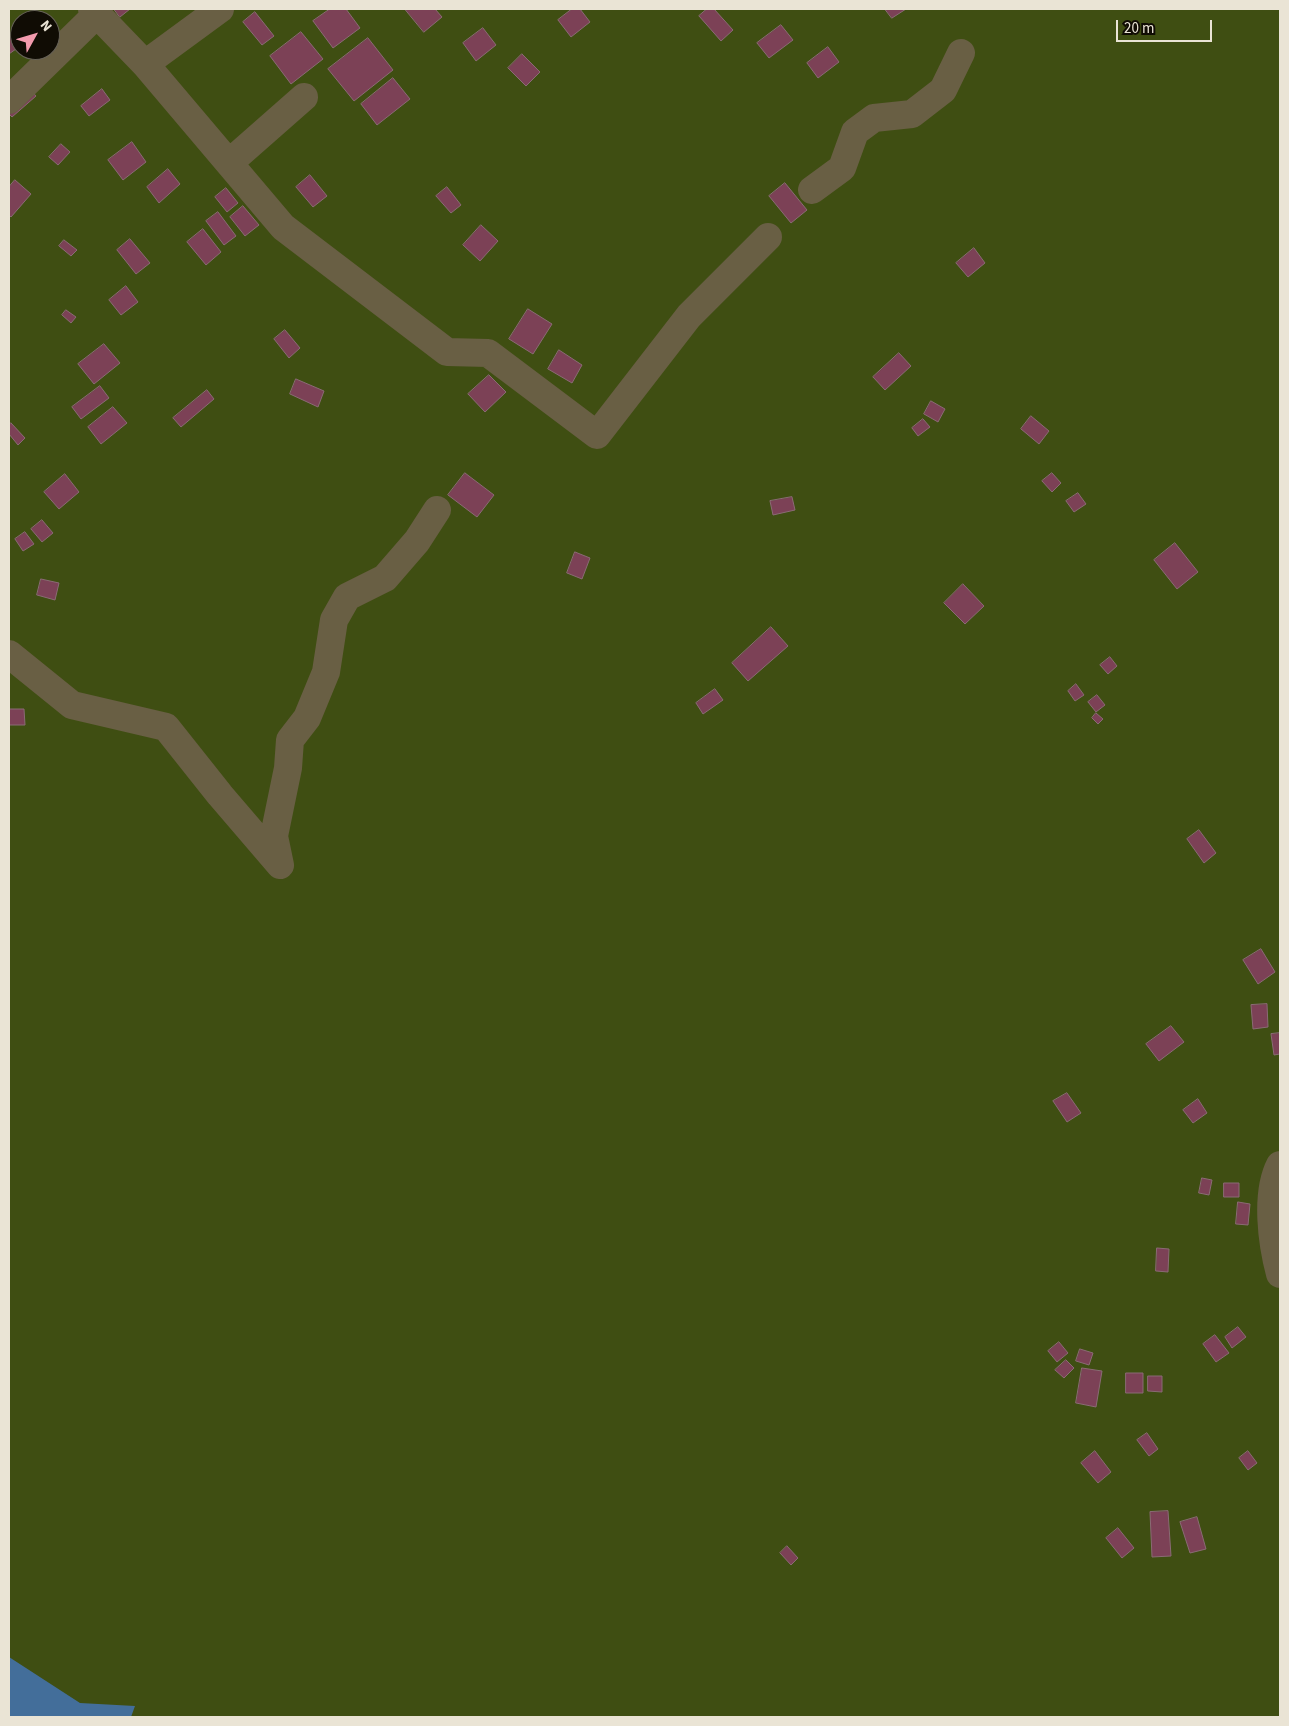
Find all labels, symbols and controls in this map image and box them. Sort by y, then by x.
north arrow [10,10,60,60]
scale bar [1119,10,1215,42]
text: N [35,16,57,36]
text: 20 m [1124,18,1154,39]

